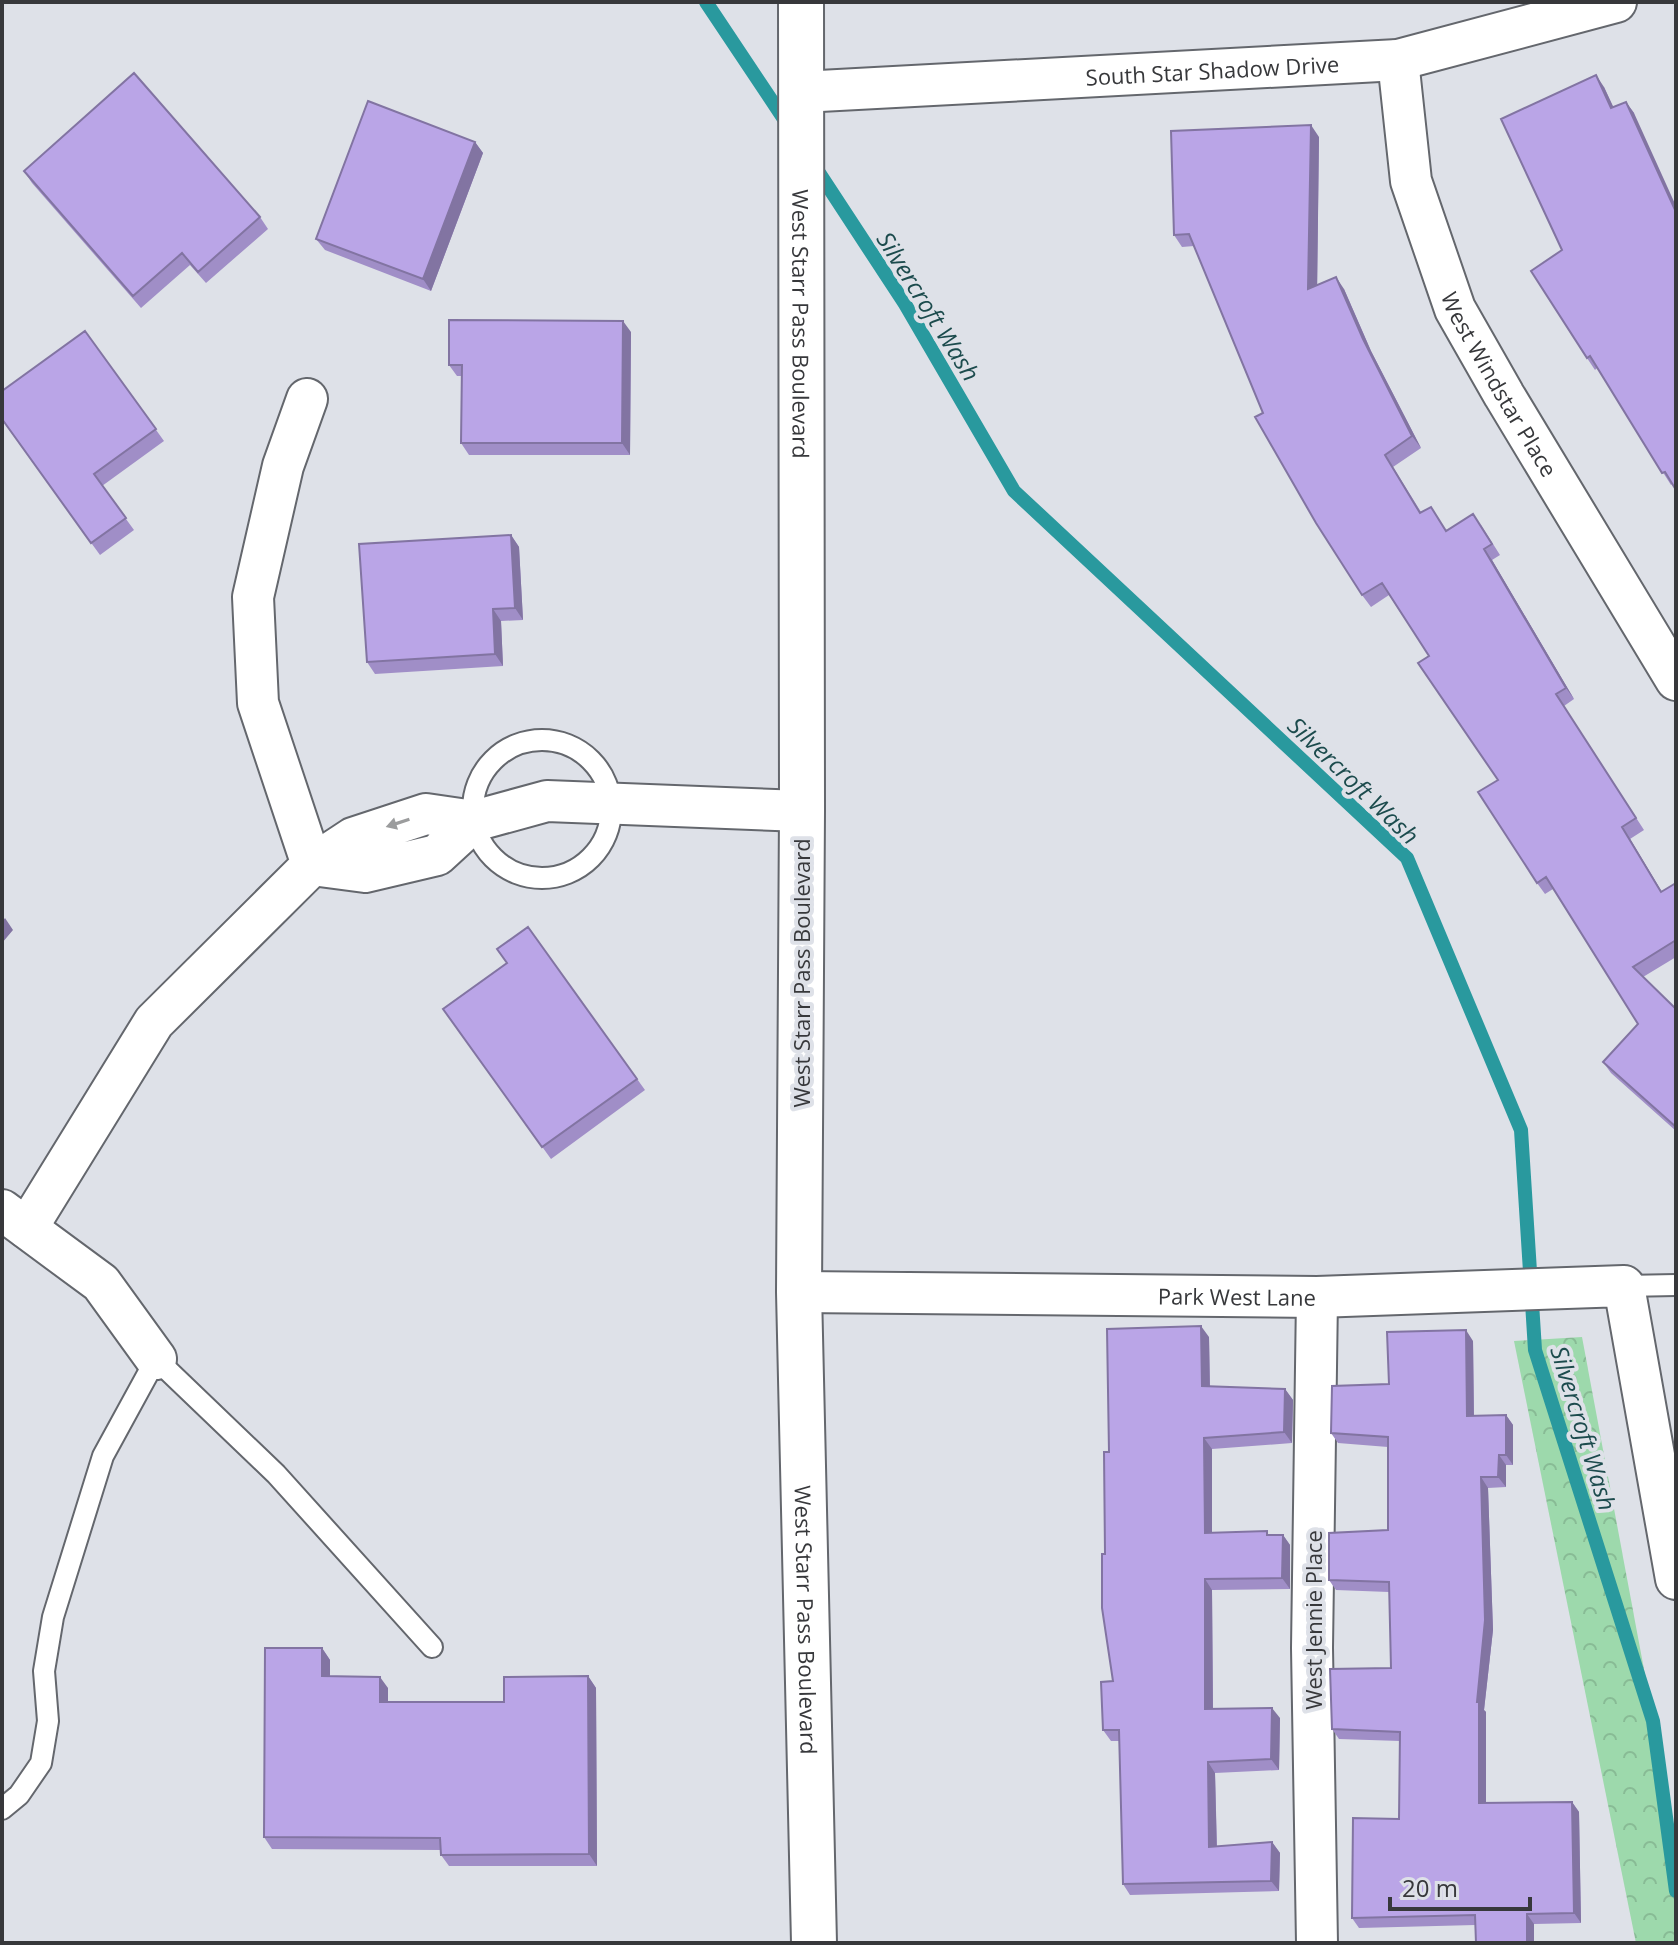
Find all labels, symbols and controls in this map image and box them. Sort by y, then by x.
street label: South Star Shadow Drive [1085,48,1340,92]
street label: West Starr Pass Boulevard [786,189,817,459]
water label: Silvercroft Wash [870,225,988,387]
street label: West Windstar Place [1435,288,1565,482]
water label: Silvercroft Wash [1281,709,1427,851]
one-way arrow [386,818,410,830]
street label: West Starr Pass Boulevard [786,838,816,1108]
street label: Park West Lane [1158,1280,1316,1312]
water label: Silvercroft Wash [1543,1342,1625,1514]
street label: West Starr Pass Boulevard [788,1485,825,1755]
street label: West Jennie Place [1298,1530,1328,1710]
scale bar [1390,1861,1530,1911]
text: 20 m [1402,1871,1458,1904]

